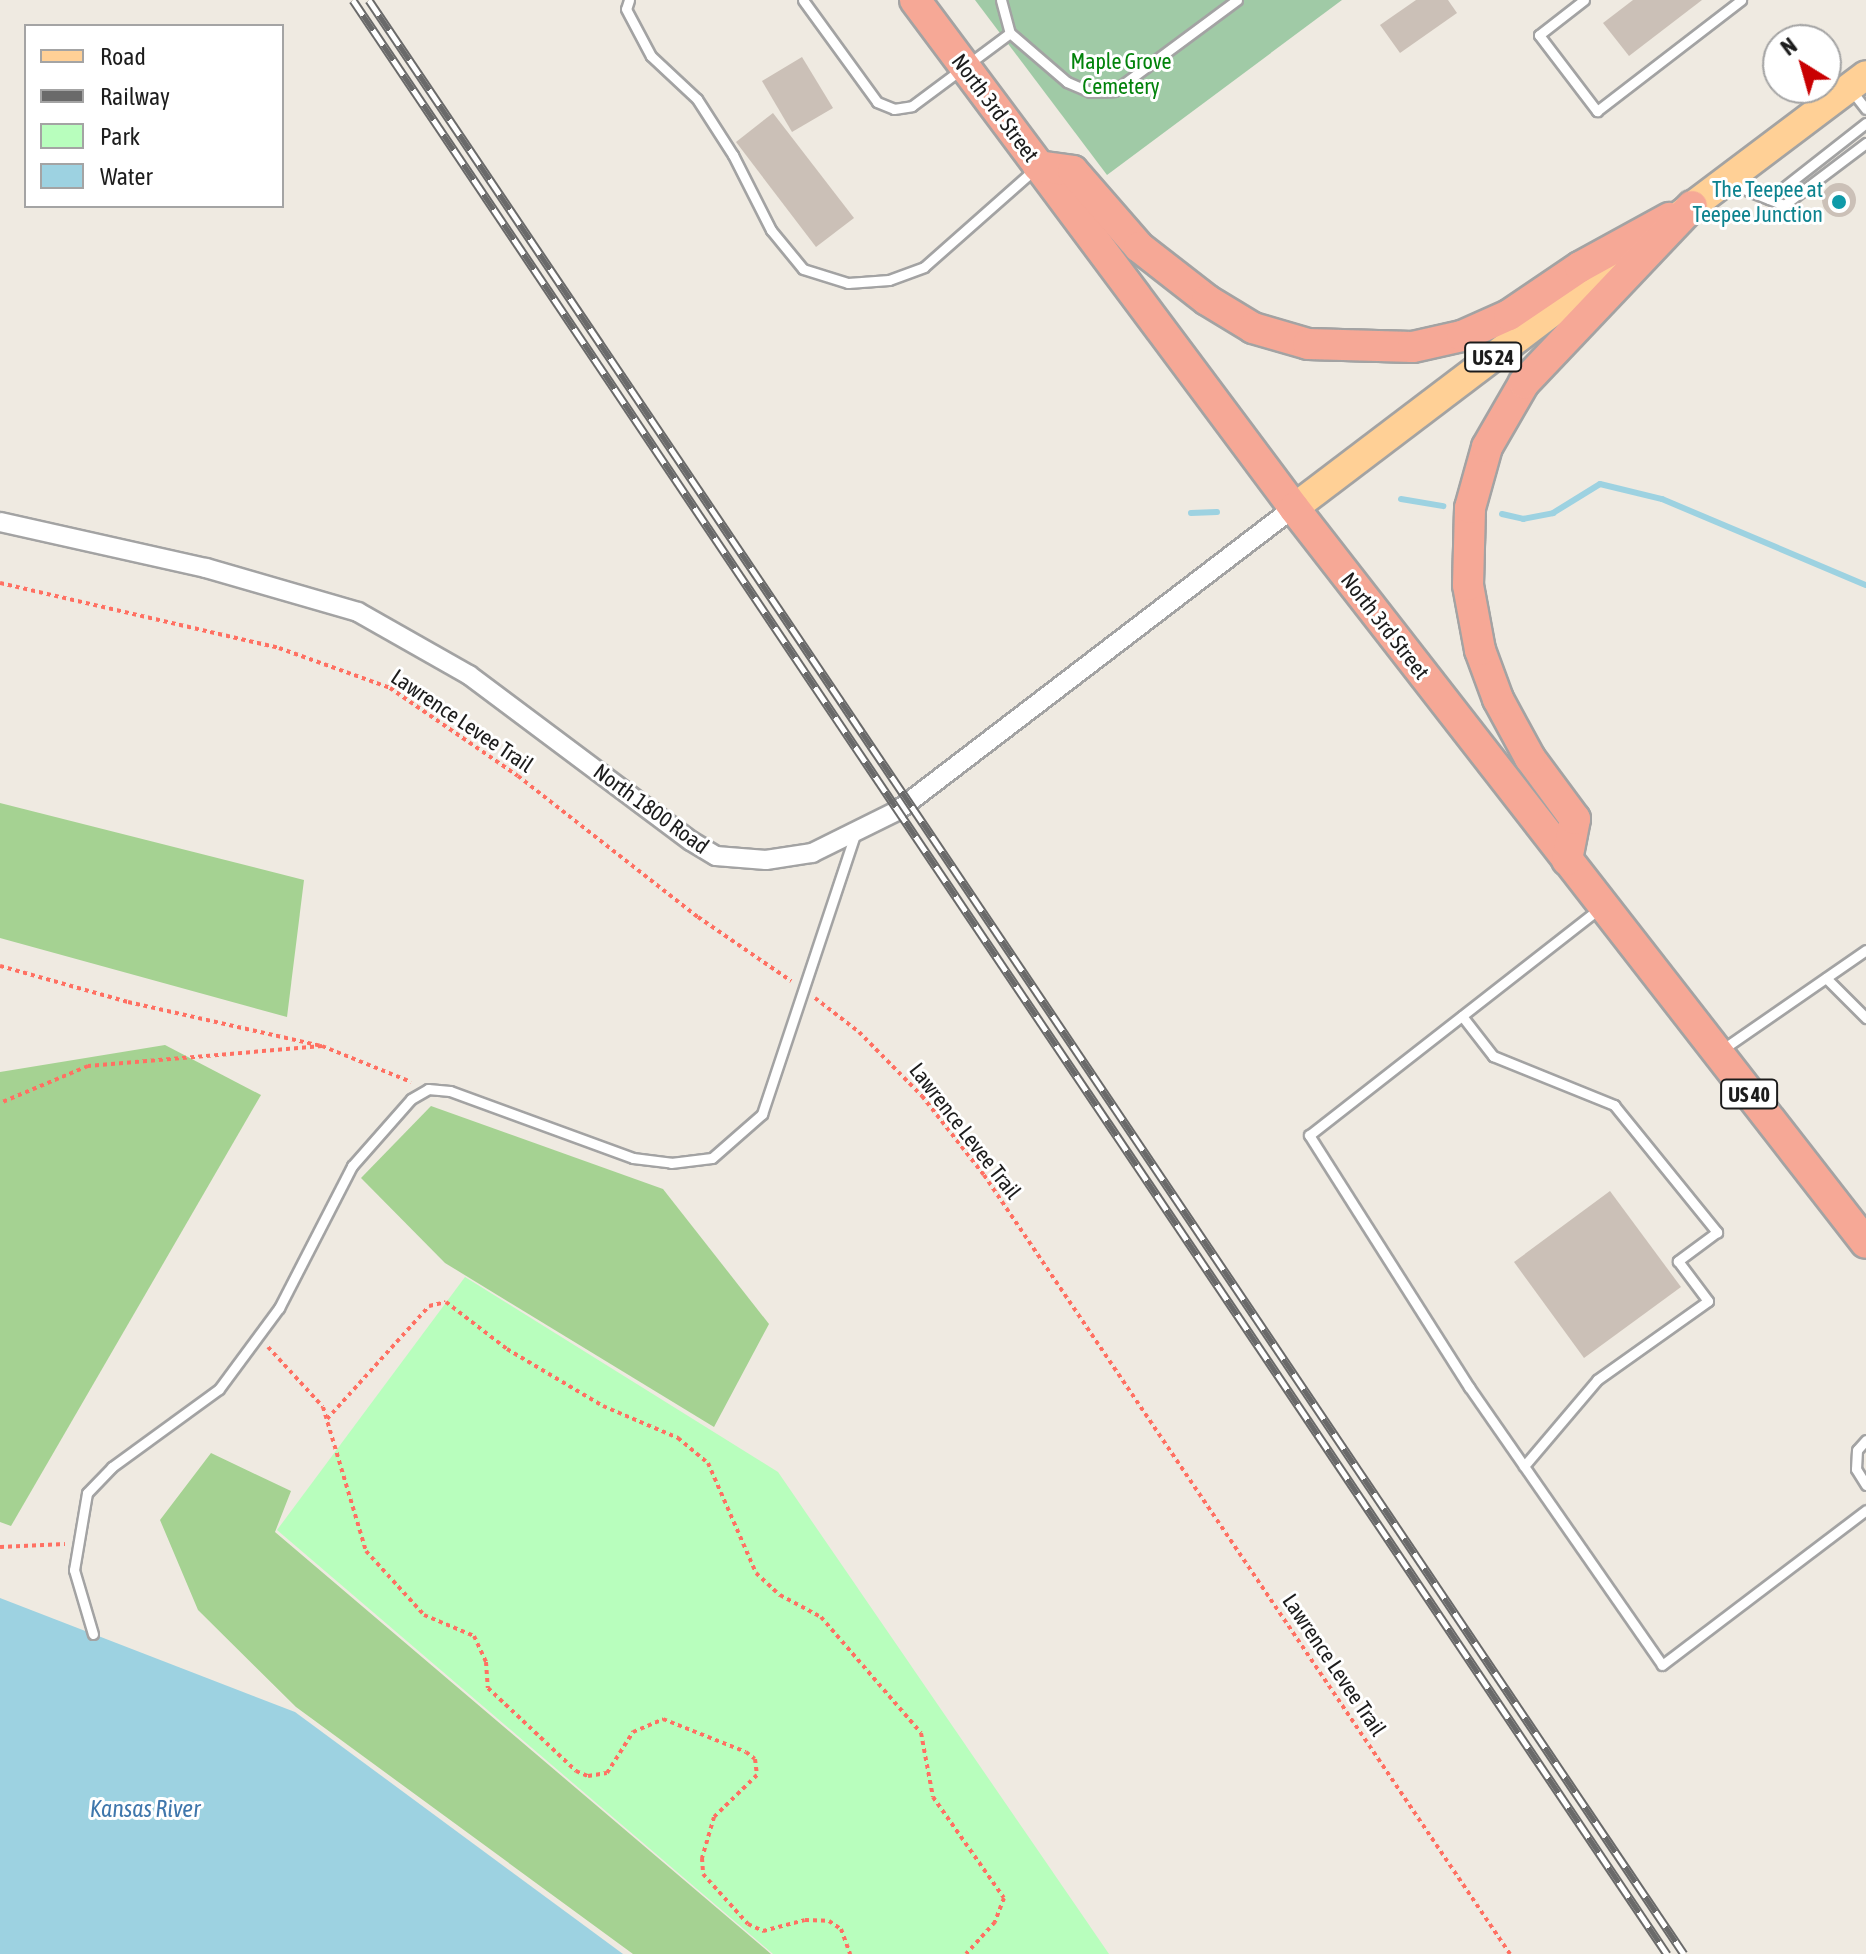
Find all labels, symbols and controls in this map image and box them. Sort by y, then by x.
legend [24,24,284,208]
north arrow [1762,24,1842,104]
text: N [1776,32,1802,61]
text: Road [100,43,146,70]
park label: Maple Grove Cemetery [1070,48,1172,100]
street label: North 3rd Street [946,49,1044,167]
text: Railway [100,83,170,110]
text: Park [100,123,140,150]
text: Water [100,163,153,190]
place label: The Teepee at Teepee Junction [1693,176,1823,228]
marker: The Teepee at Teepee Junction [1830,193,1848,211]
road number: US 24 [1463,341,1523,373]
street label: North 3rd Street [1335,567,1435,685]
street label: Lawrence Levee Trail [386,664,538,778]
street label: North 1800 Road [588,758,714,860]
street label: Lawrence Levee Trail [904,1058,1026,1204]
road number: US 40 [1719,1078,1779,1110]
street label: Lawrence Levee Trail [1277,1589,1391,1741]
water label: Kansas River [90,1795,200,1823]

